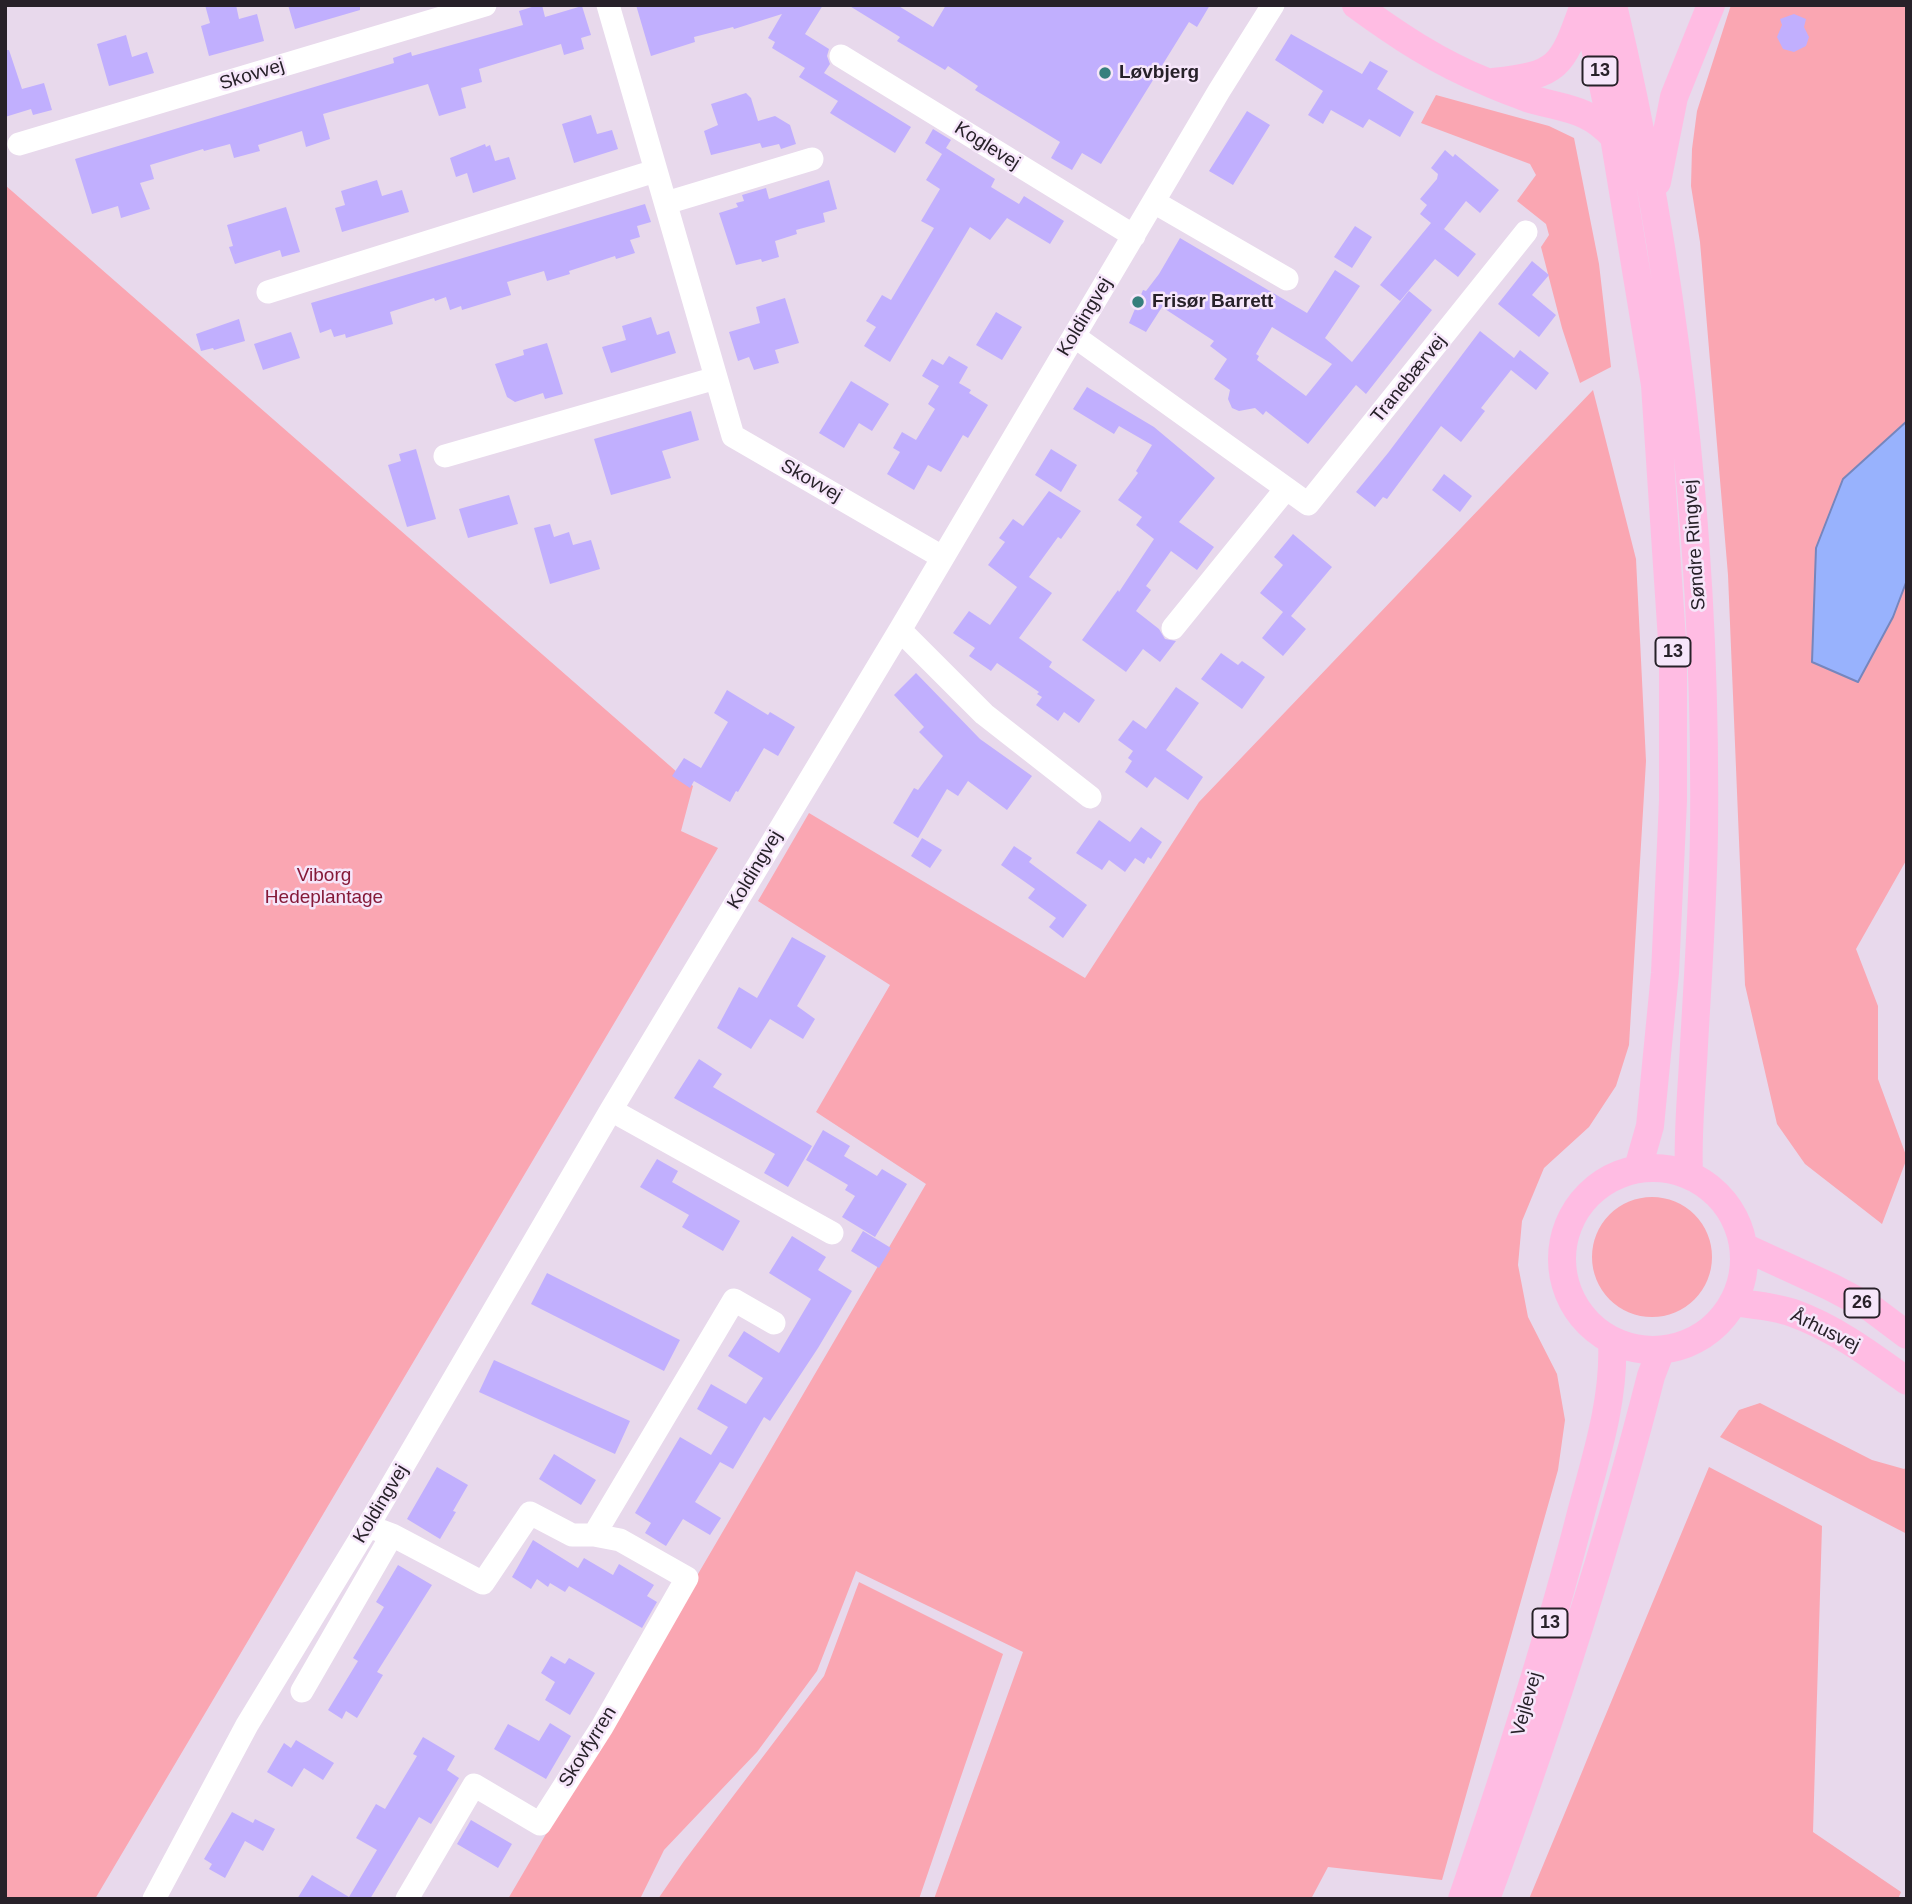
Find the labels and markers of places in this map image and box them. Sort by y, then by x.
place label: Løvbjerg [1119,62,1199,84]
marker: Løvbjerg [1097,65,1113,81]
place label: Frisør Barrett [1152,291,1273,313]
marker: Frisør Barrett [1130,294,1146,310]

